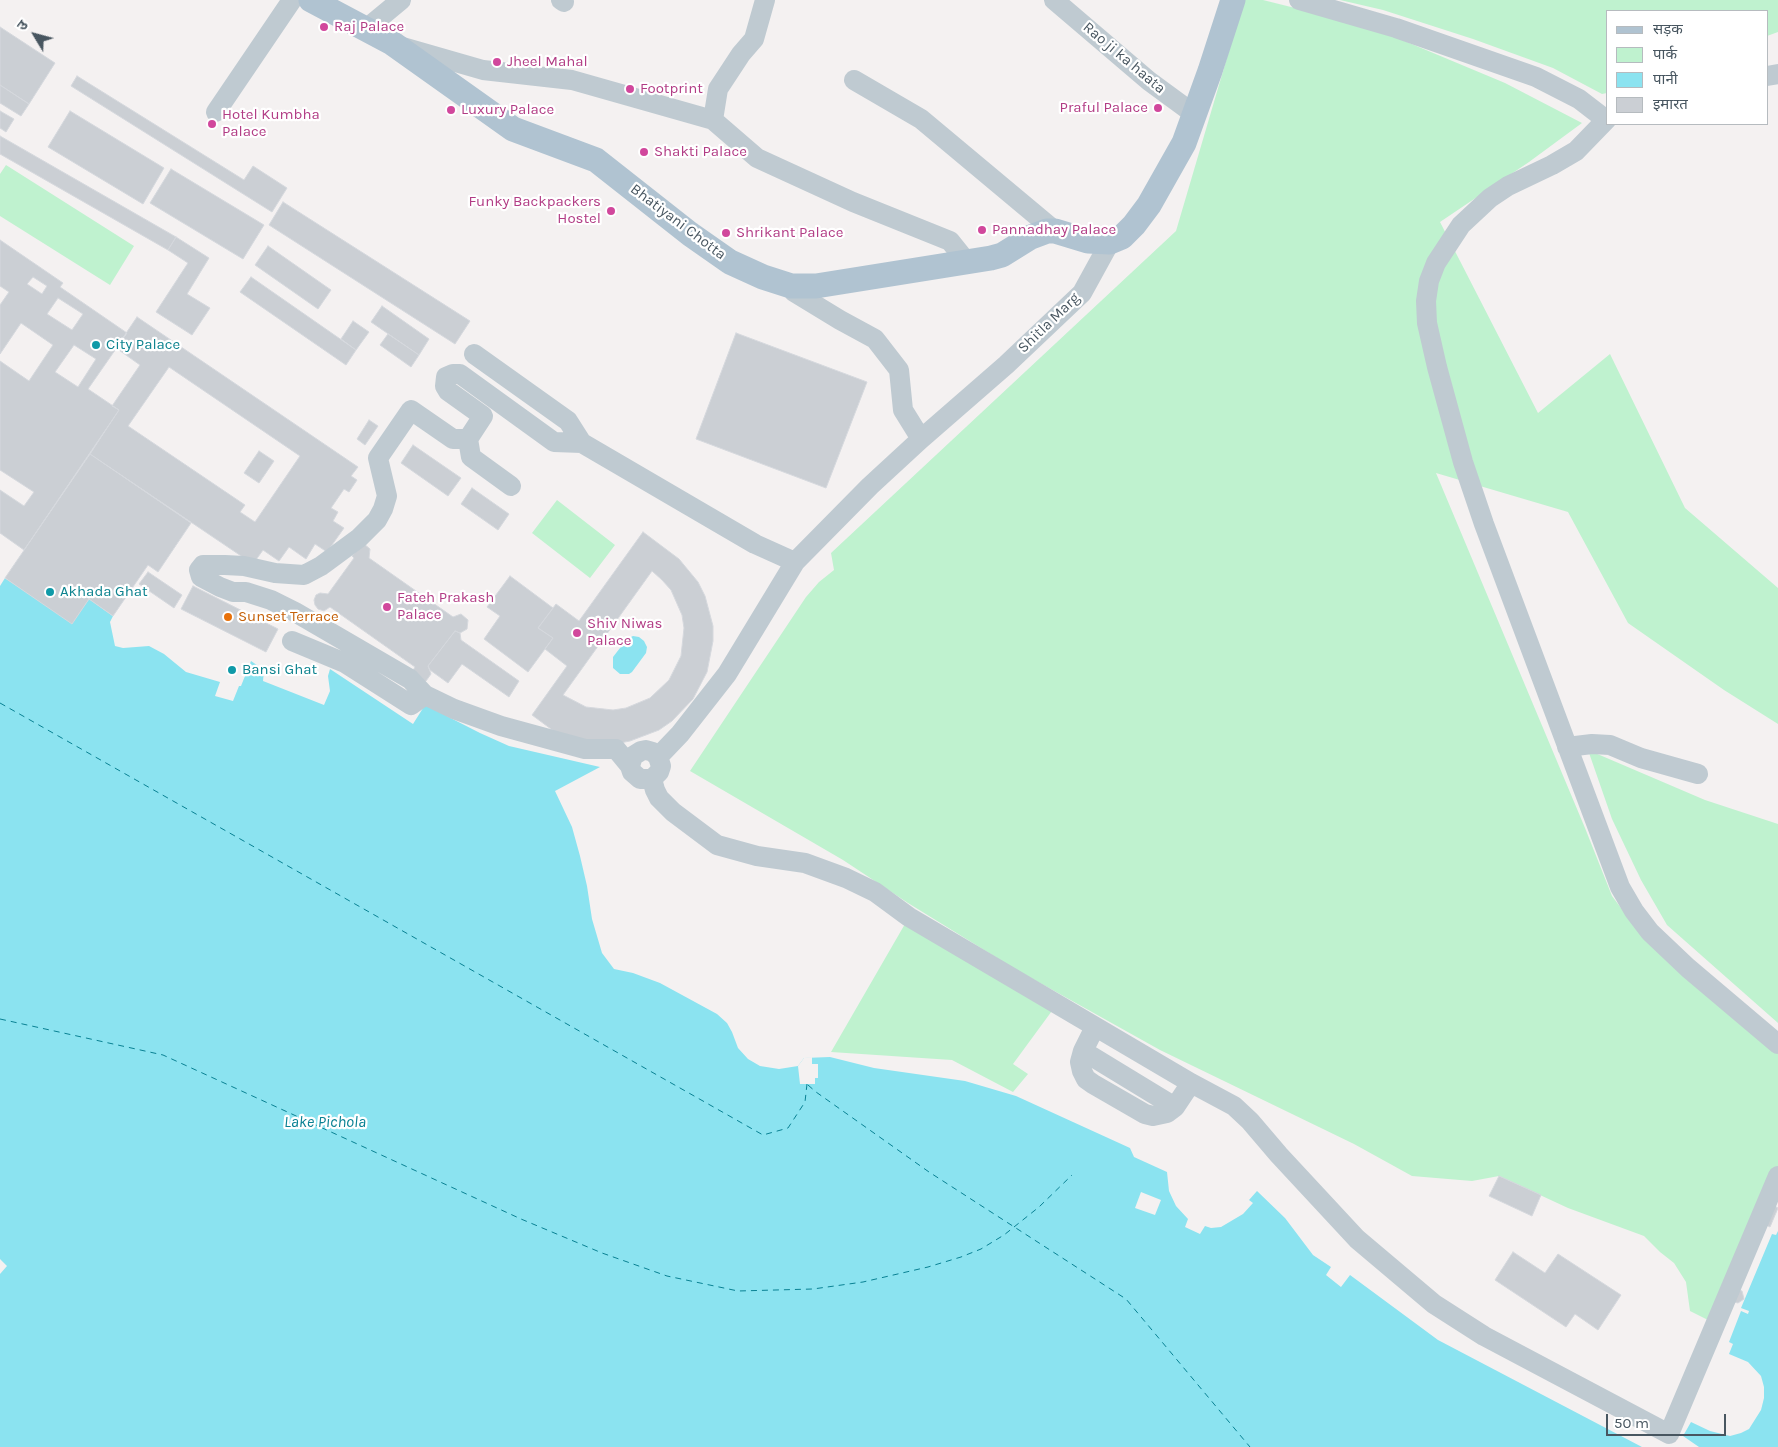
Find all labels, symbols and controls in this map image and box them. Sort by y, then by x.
north arrow [10,10,60,60]
legend [1606,10,1768,125]
text: उ [13,17,32,34]
place label: Raj Palace [334,18,404,36]
street label: Rao ji ka haata [1079,18,1169,98]
text: सड़क [1653,20,1683,38]
marker: Raj Palace [318,21,330,33]
text: पार्क [1653,45,1677,63]
place label: Jheel Mahal [507,53,588,71]
marker: Jheel Mahal [491,56,503,68]
text: पानी [1653,70,1678,88]
place label: Footprint [640,80,703,98]
marker: Footprint [624,83,636,95]
text: इमारत [1653,95,1688,113]
place label: Praful Palace [1060,99,1148,117]
place label: Luxury Palace [461,101,554,119]
marker: Praful Palace [1152,102,1164,114]
marker: Luxury Palace [445,104,457,116]
place label: Hotel Kumbha Palace [222,106,320,141]
marker: Hotel Kumbha Palace [206,118,218,130]
place label: Shakti Palace [654,143,747,161]
marker: Shakti Palace [638,146,650,158]
street label: Bhatiyani Chotta [627,180,729,264]
place label: Funky Backpackers Hostel [469,193,601,228]
marker: Funky Backpackers Hostel [605,205,617,217]
place label: Pannadhay Palace [992,221,1116,239]
place label: Shrikant Palace [736,224,843,242]
marker: Pannadhay Palace [976,224,988,236]
marker: Shrikant Palace [720,227,732,239]
street label: Shitla Marg [1014,289,1084,357]
place label: City Palace [106,336,180,354]
marker: City Palace [90,339,102,351]
place label: Akhada Ghat [60,583,148,601]
marker: Akhada Ghat [44,586,56,598]
place label: Fateh Prakash Palace [397,589,494,624]
marker: Fateh Prakash Palace [381,601,393,613]
place label: Sunset Terrace [238,608,339,626]
marker: Sunset Terrace [222,611,234,623]
place label: Shiv Niwas Palace [587,615,662,650]
marker: Shiv Niwas Palace [571,627,583,639]
place label: Bansi Ghat [242,661,317,679]
marker: Bansi Ghat [226,664,238,676]
water label: Lake Pichola [284,1112,366,1132]
scale bar [1608,1404,1728,1436]
text: 50 m [1614,1414,1649,1432]

